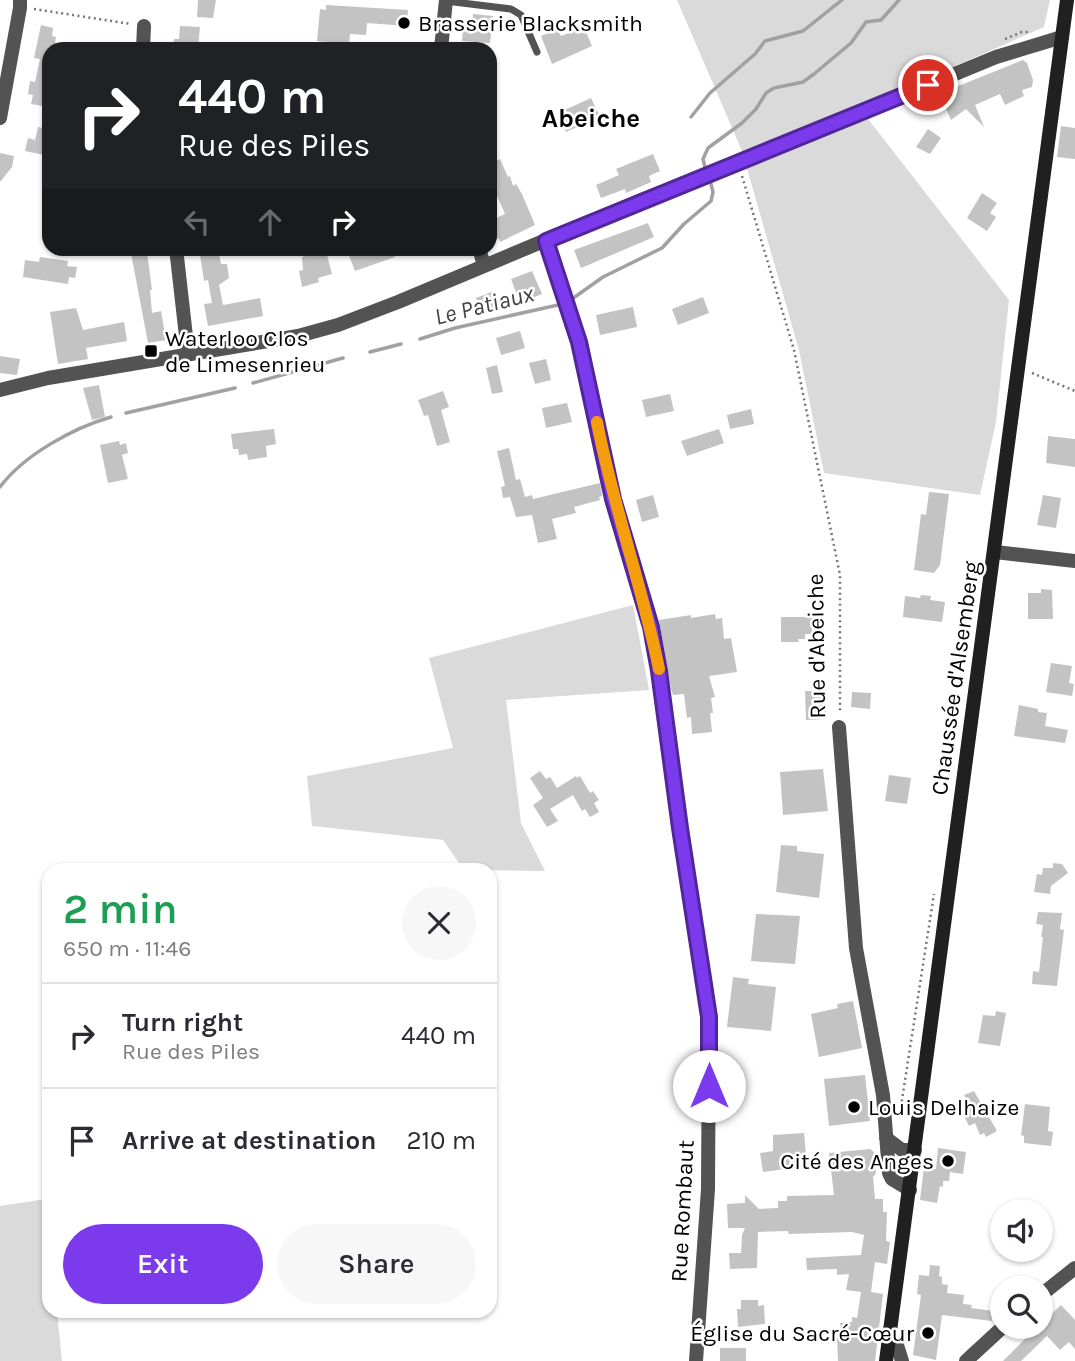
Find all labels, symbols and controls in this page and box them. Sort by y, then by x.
place label: Brasserie Blacksmith [418,10,643,37]
marker: Brasserie Blacksmith [396,15,412,31]
pin [898,55,958,115]
icon: arrive [909,66,947,104]
text: 440 m [178,68,326,125]
icon: right [63,70,154,161]
district label: Abeiche [542,103,640,134]
text: Rue des Piles [178,127,370,164]
icon: left [178,203,216,241]
icon: ahead [251,203,289,241]
icon: right [324,203,362,241]
water label: Le Patiaux [431,279,537,331]
place label: Waterloo Clos de Limesenrieu [165,325,326,378]
marker: Waterloo Clos de Limesenrieu [143,343,159,359]
street label: Chaussée d'Alsemberg [926,559,985,797]
street label: Rue d'Abeiche [802,573,831,719]
text: 2 min [63,884,178,934]
button: close [402,886,476,960]
text: 650 m · 11:46 [63,935,191,962]
text: Turn right [122,1007,243,1038]
icon: right [63,1017,101,1055]
text: 440 m [401,1020,476,1051]
text: Rue des Piles [122,1038,260,1065]
position arrow [672,1049,746,1123]
place label: Louis Delhaize [868,1094,1019,1121]
marker: Louis Delhaize [846,1099,862,1115]
icon: arrive [63,1122,101,1160]
text: Arrive at destination [122,1125,376,1156]
text: 210 m [406,1125,476,1156]
street label: Rue Rombaut [665,1139,700,1283]
place label: Cité des Anges [780,1148,934,1175]
marker: Cité des Anges [940,1153,956,1169]
map controls [990,1199,1053,1339]
button: sound [990,1199,1053,1262]
button: Exit [63,1224,263,1304]
button: Share [277,1224,476,1304]
button: search [990,1276,1053,1339]
place label: Église du Sacré-Cœur [690,1320,915,1347]
marker: Église du Sacré-Cœur [920,1325,936,1341]

